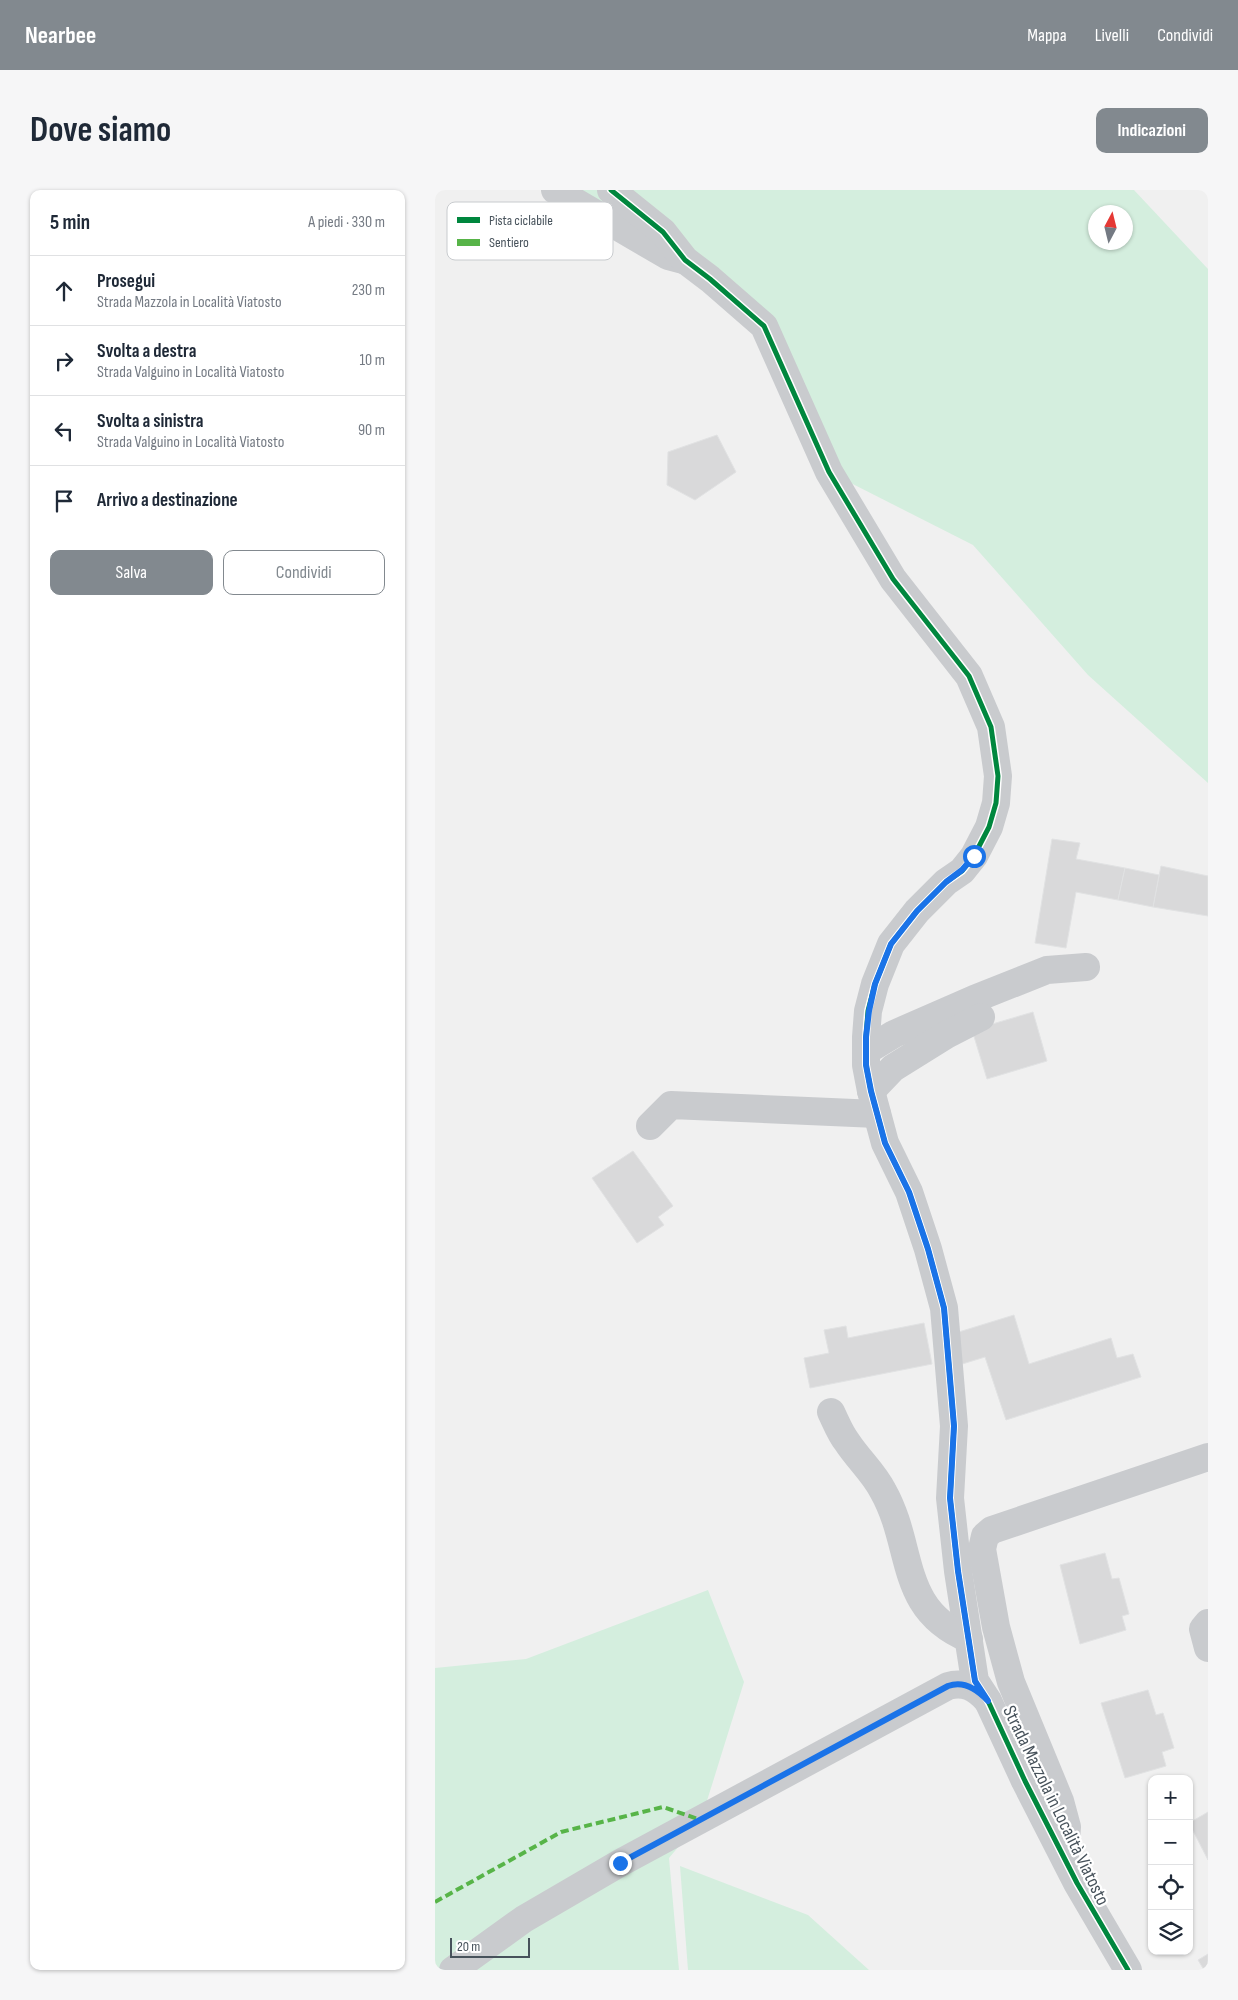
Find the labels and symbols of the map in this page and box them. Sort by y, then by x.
legend [447,202,613,260]
north arrow [1088,205,1133,250]
text: Pista ciclabile [489,212,553,229]
text: Sentiero [489,234,529,251]
route start [963,845,986,868]
street label: Strada Mazzola in Località Viatosto [997,1702,1114,1909]
route end [609,1852,632,1875]
scale bar [450,1935,530,1958]

